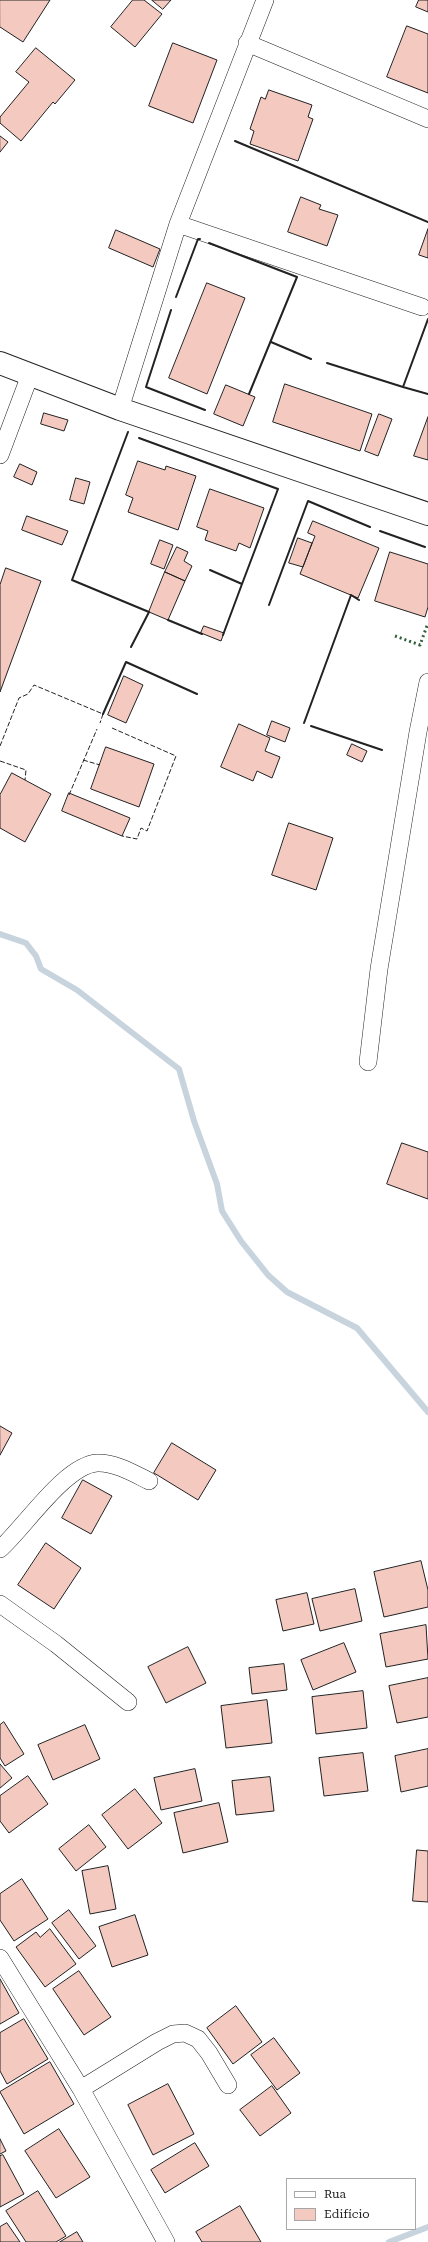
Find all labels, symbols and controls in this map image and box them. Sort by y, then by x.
legend [286,2178,416,2230]
text: Rua [324,2187,346,2201]
text: Edifício [324,2207,370,2221]

